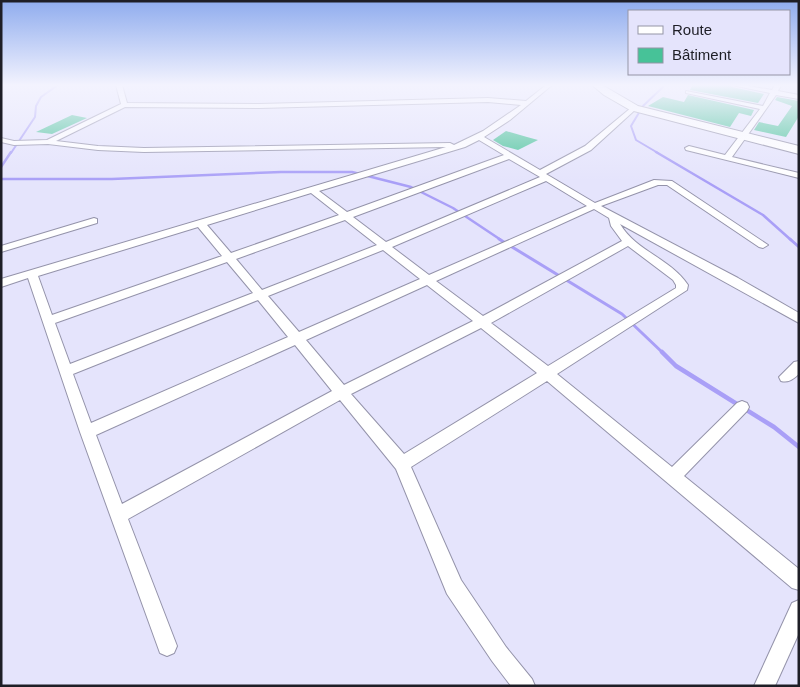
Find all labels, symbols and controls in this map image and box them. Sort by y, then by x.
legend [628,10,790,75]
text: Route [672,21,712,38]
text: Bâtiment [672,46,732,63]

